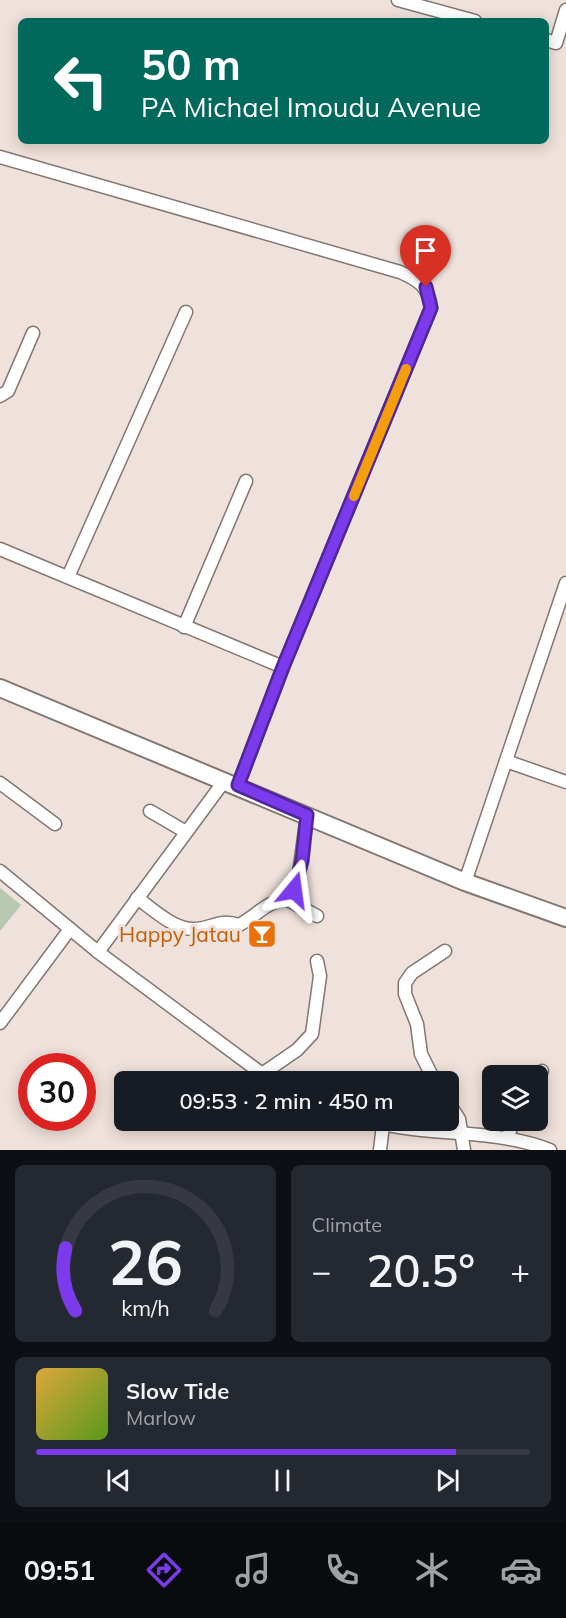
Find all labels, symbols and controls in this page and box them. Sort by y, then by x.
text: 50 m [141,38,241,91]
icon: left [42,42,120,120]
text: PA Michael Imoudu Avenue [141,90,481,124]
pin [400,225,451,287]
icon: arrive [409,234,442,267]
position arrow [262,858,326,922]
bar icon: Happy Jatau [246,918,278,950]
place label: Happy Jatau [119,921,241,947]
speed limit sign: 30 [18,1053,96,1131]
map controls [482,1065,548,1131]
button: layers [482,1065,548,1131]
text: 09:53 · 2 min · 450 m [179,1087,394,1115]
text: Climate [312,1212,382,1237]
text: 26 [108,1222,183,1301]
text: 20.5° [366,1242,475,1298]
text: − [312,1250,331,1291]
text: + [510,1250,530,1291]
text: km/h [121,1294,169,1321]
text: Slow Tide [126,1377,229,1405]
text: Marlow [126,1405,196,1430]
icon: previous [102,1464,135,1497]
icon: pause [266,1464,299,1497]
icon: next [431,1464,464,1497]
icon: directions [143,1549,185,1591]
icon: music [232,1549,274,1591]
icon: phone [321,1549,363,1591]
icon: climate [411,1549,453,1591]
icon: car [500,1549,542,1591]
text: 09:51 [24,1553,95,1587]

